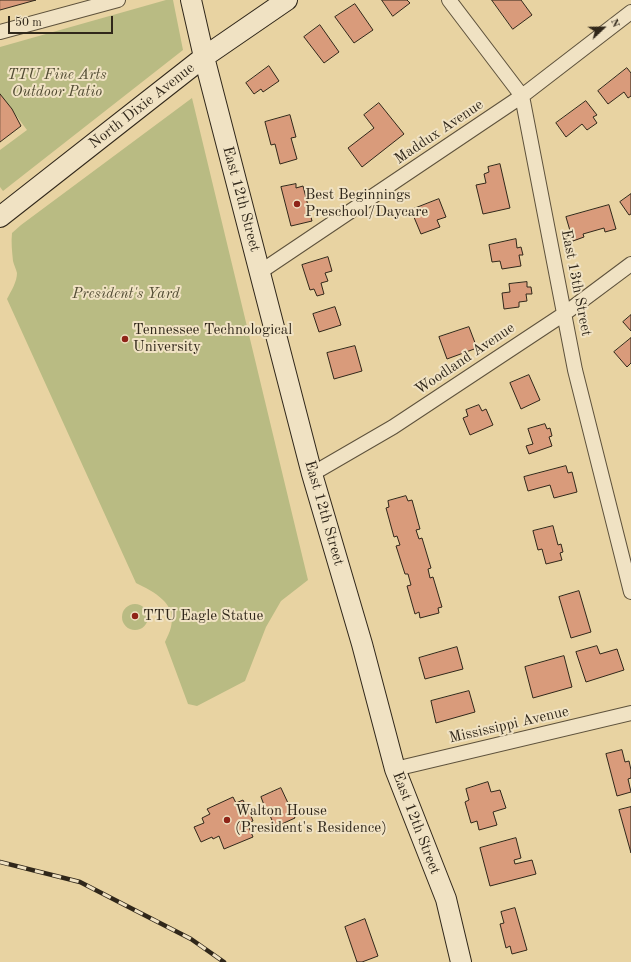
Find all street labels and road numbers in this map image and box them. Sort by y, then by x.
street label: North Dixie Avenue [86,59,198,153]
street label: Maddux Avenue [391,96,487,168]
street label: East 12th Street [218,144,264,254]
street label: East 13th Street [557,228,595,338]
street label: Woodland Avenue [412,319,518,399]
street label: East 12th Street [300,458,348,568]
street label: Mississippi Avenue [447,702,571,748]
street label: East 12th Street [388,769,444,877]

